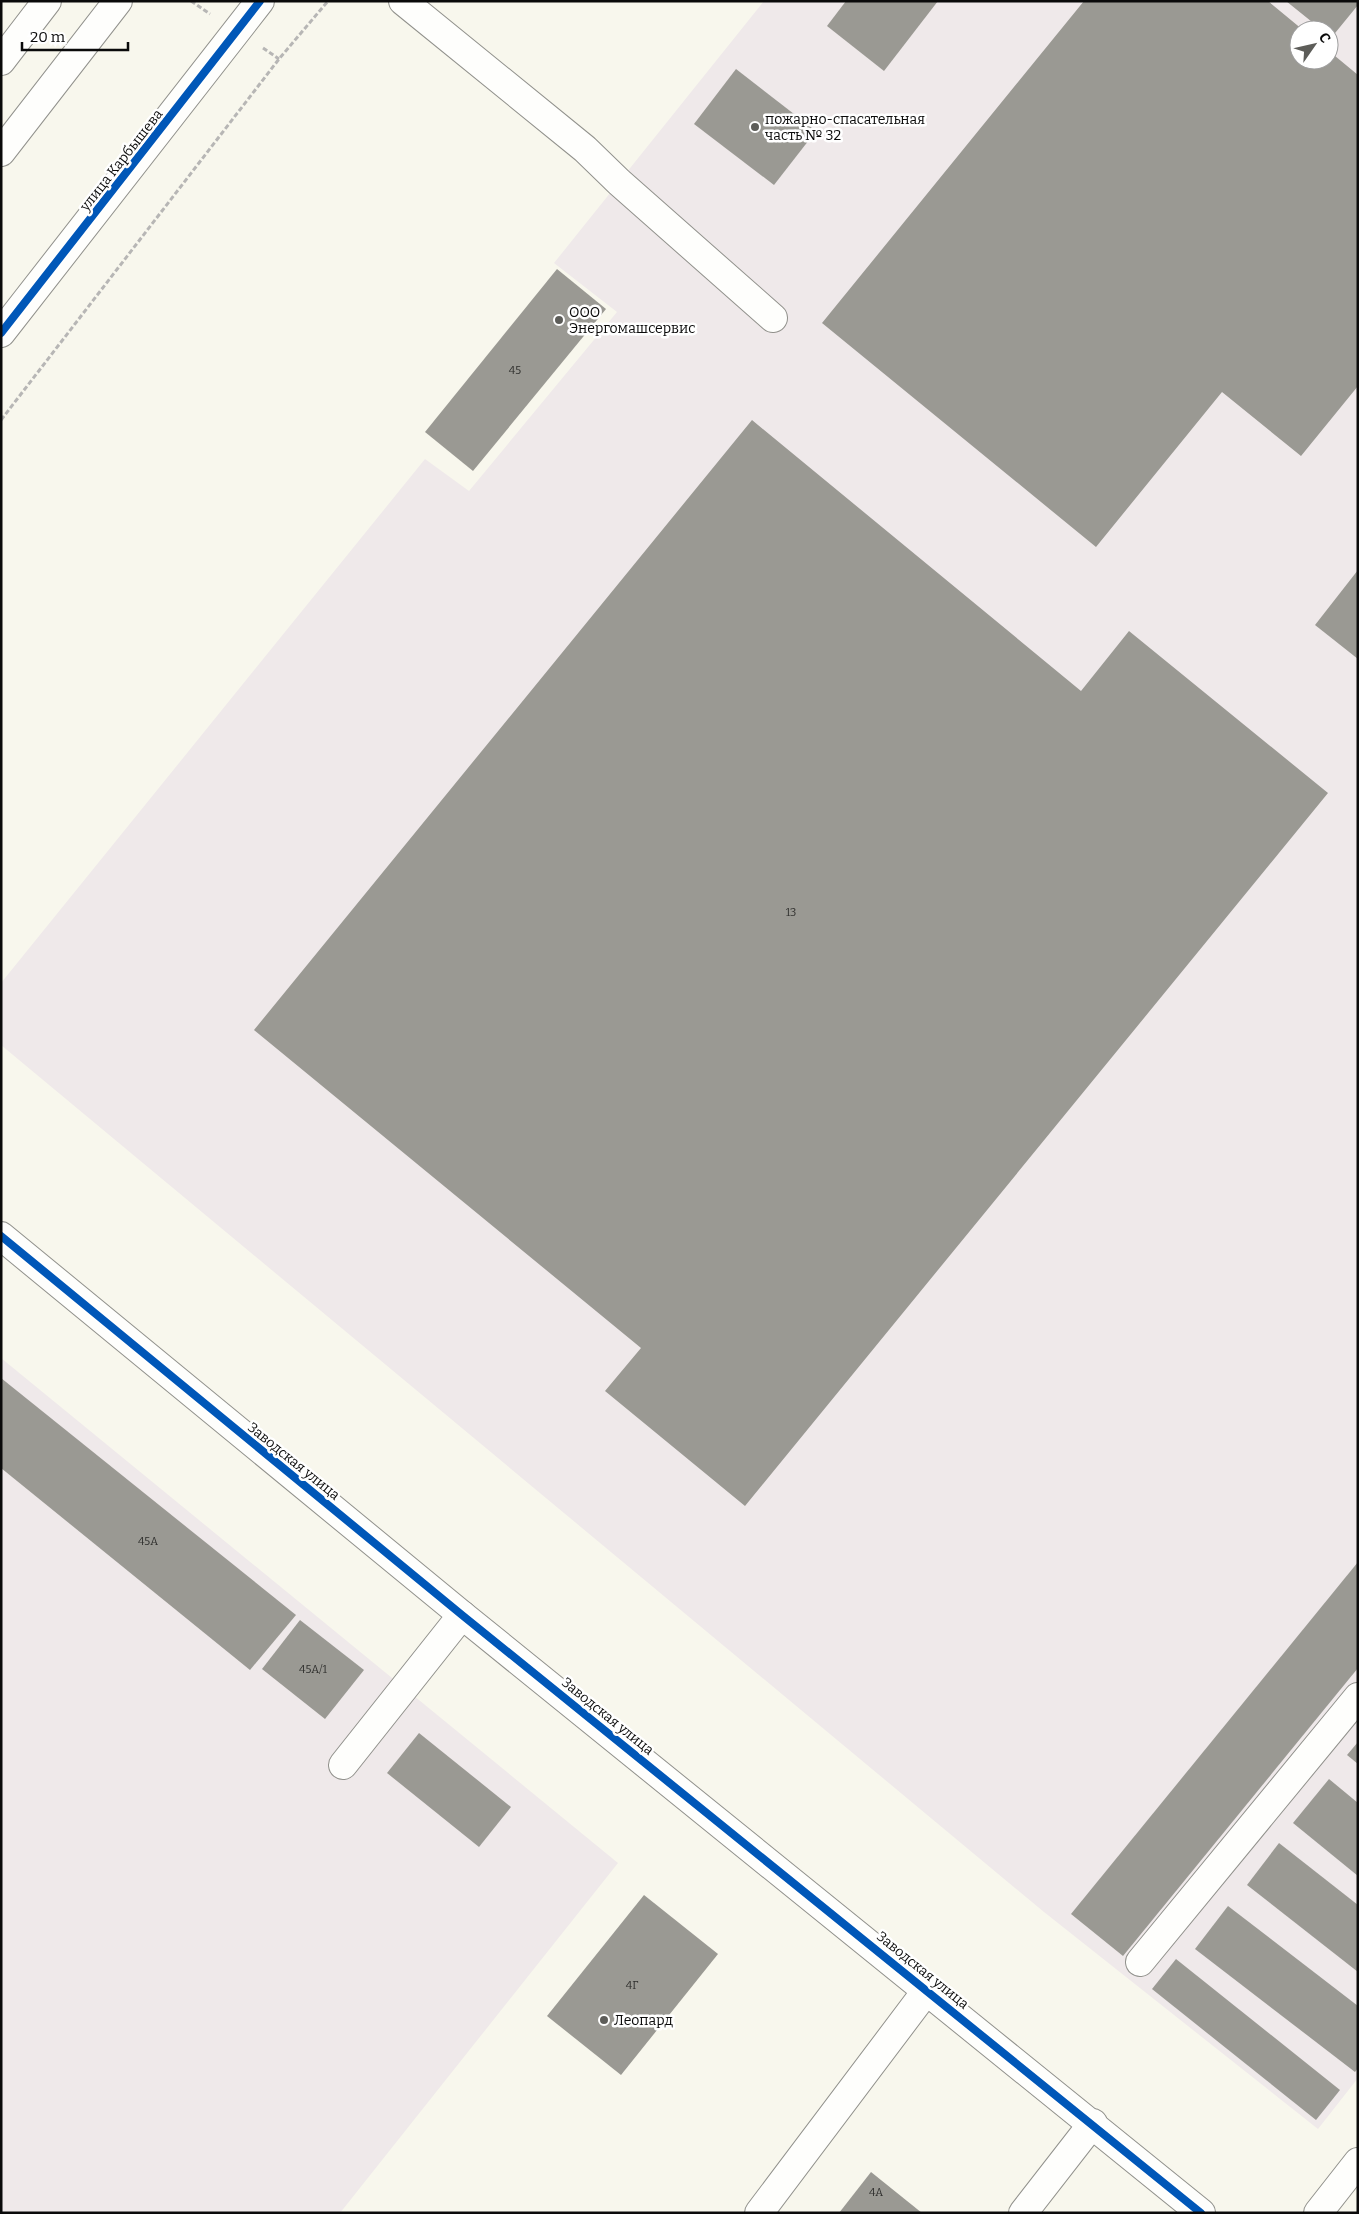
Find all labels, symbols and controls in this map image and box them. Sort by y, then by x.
scale bar [22,20,129,52]
north arrow [1289,20,1339,70]
text: 20 m [30,28,66,46]
text: С [1315,30,1334,47]
street label: улица Карбышева [76,106,167,215]
place label: пожарно-спасательная часть № 32 [764,111,925,144]
marker: пожарно-спасательная часть № 32 [749,121,761,133]
place label: ООО Энергомашсервис [569,304,695,337]
marker: ООО Энергомашсервис [553,314,565,326]
house number: 45 [509,364,521,377]
house number: 13 [786,906,796,919]
street label: Заводская улица [244,1419,344,1504]
house number: 45А [138,1535,158,1548]
house number: 45А/1 [299,1663,328,1676]
street label: Заводская улица [558,1674,658,1759]
street label: Заводская улица [873,1928,973,2013]
house number: 4Г [626,1979,638,1992]
place label: Леопард [614,2012,673,2029]
marker: Леопард [598,2014,610,2026]
house number: 4А [869,2186,883,2199]

